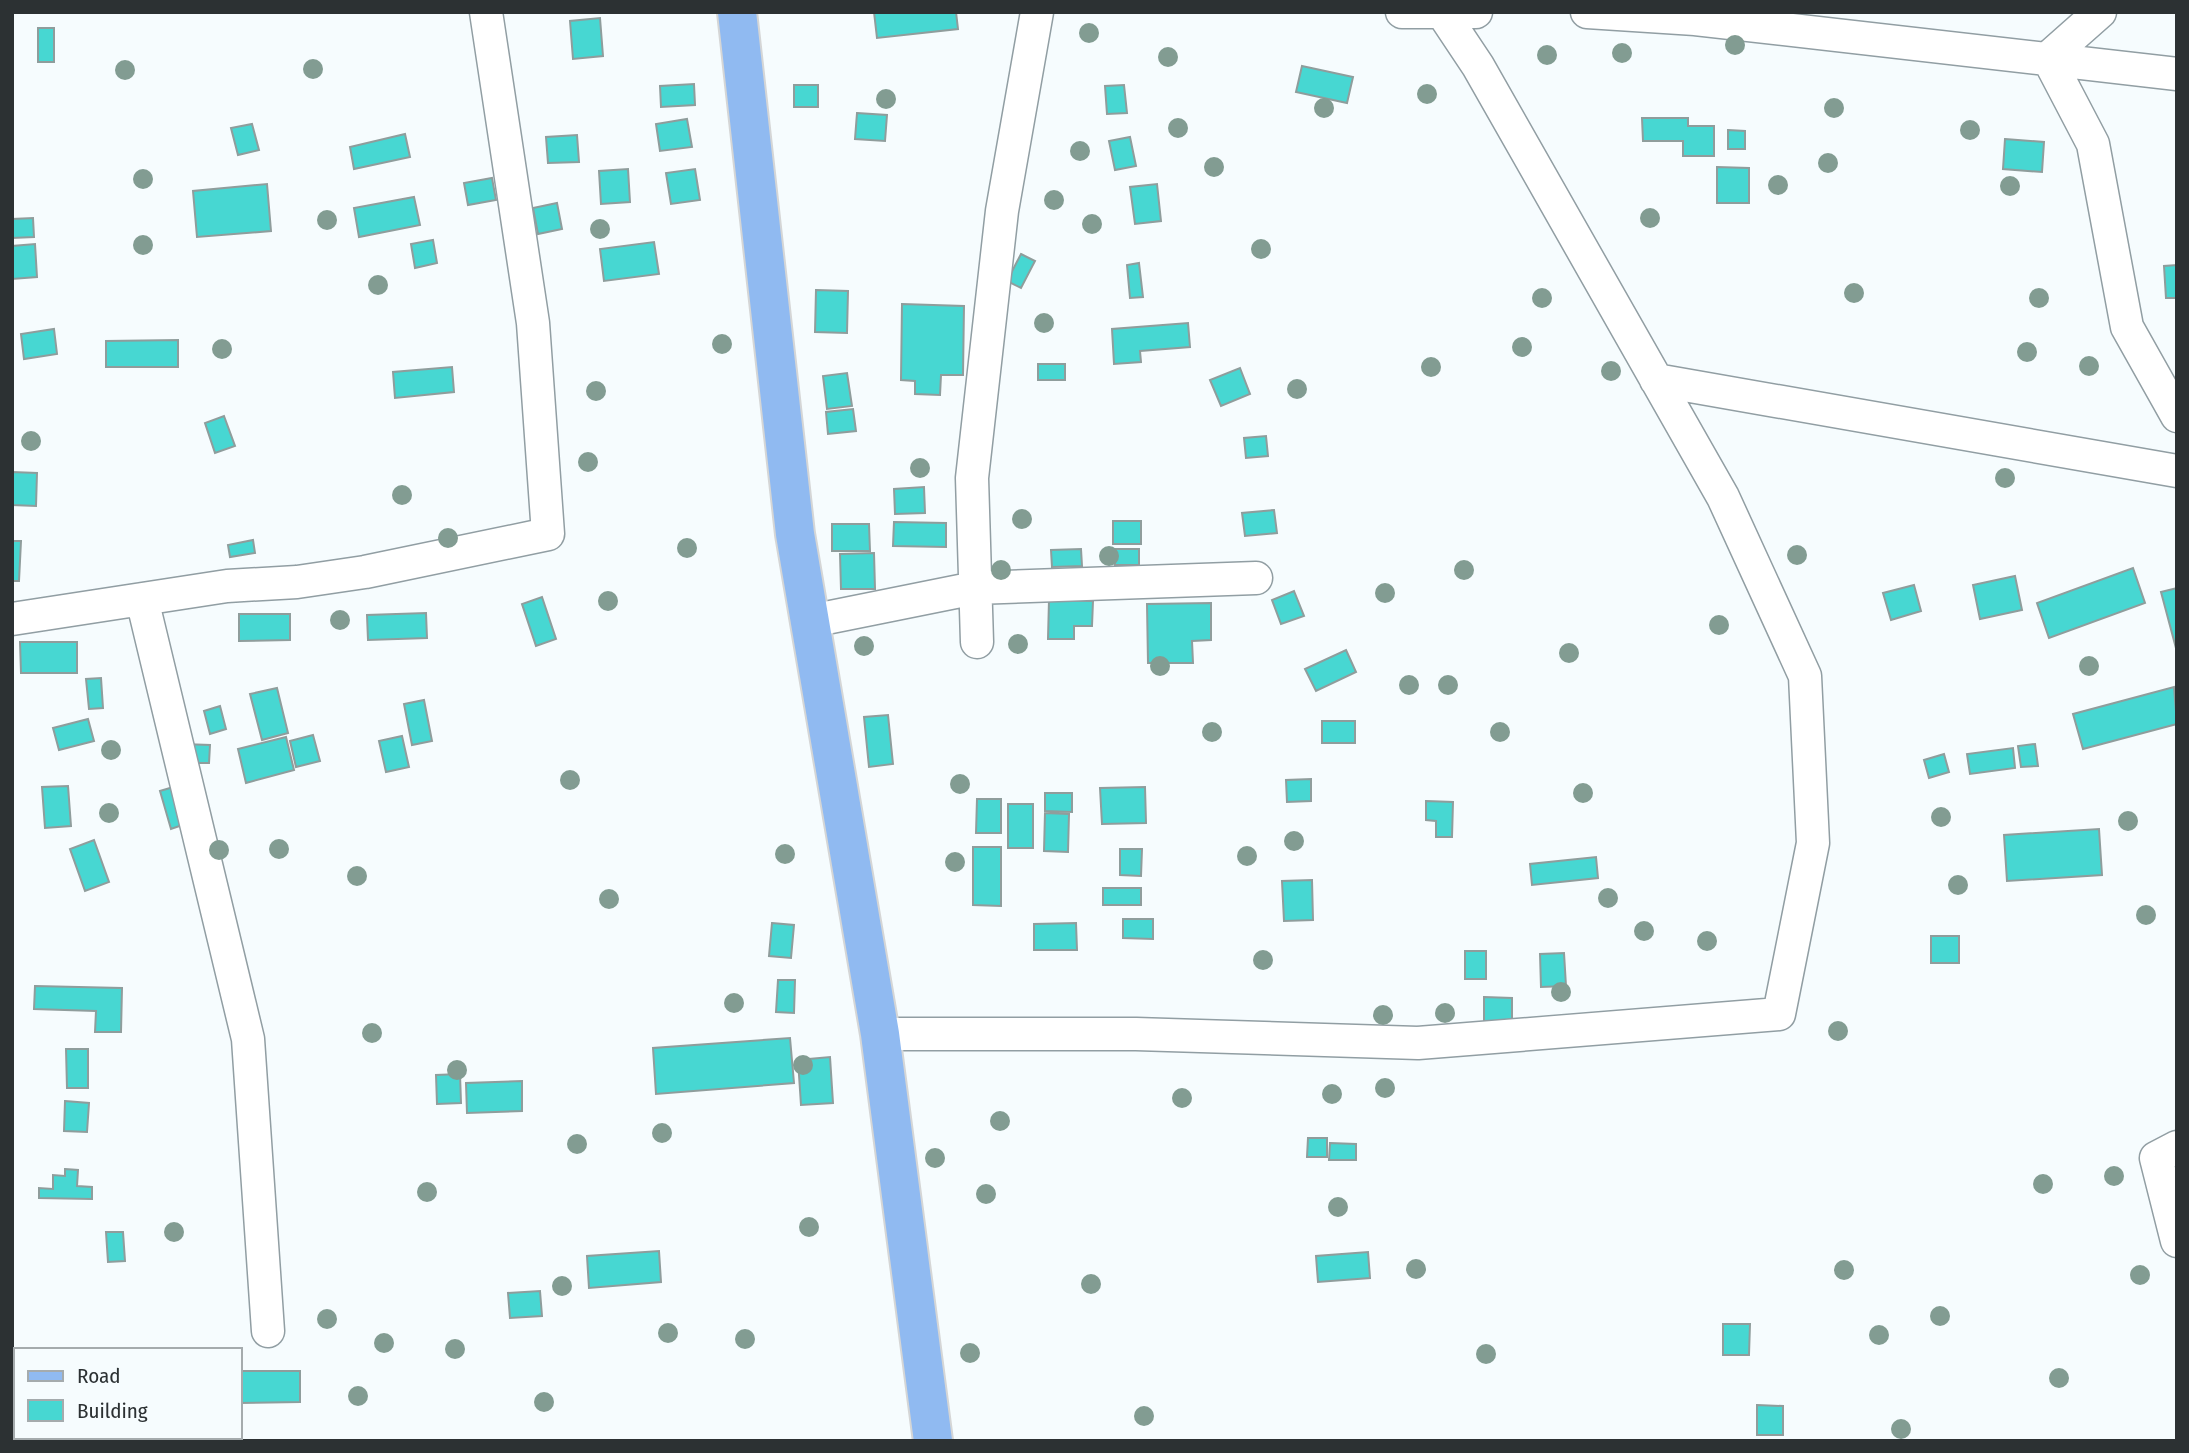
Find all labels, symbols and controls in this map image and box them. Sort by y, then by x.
legend [14,1348,242,1439]
text: Road [77,1363,121,1389]
text: Building [77,1398,148,1424]

